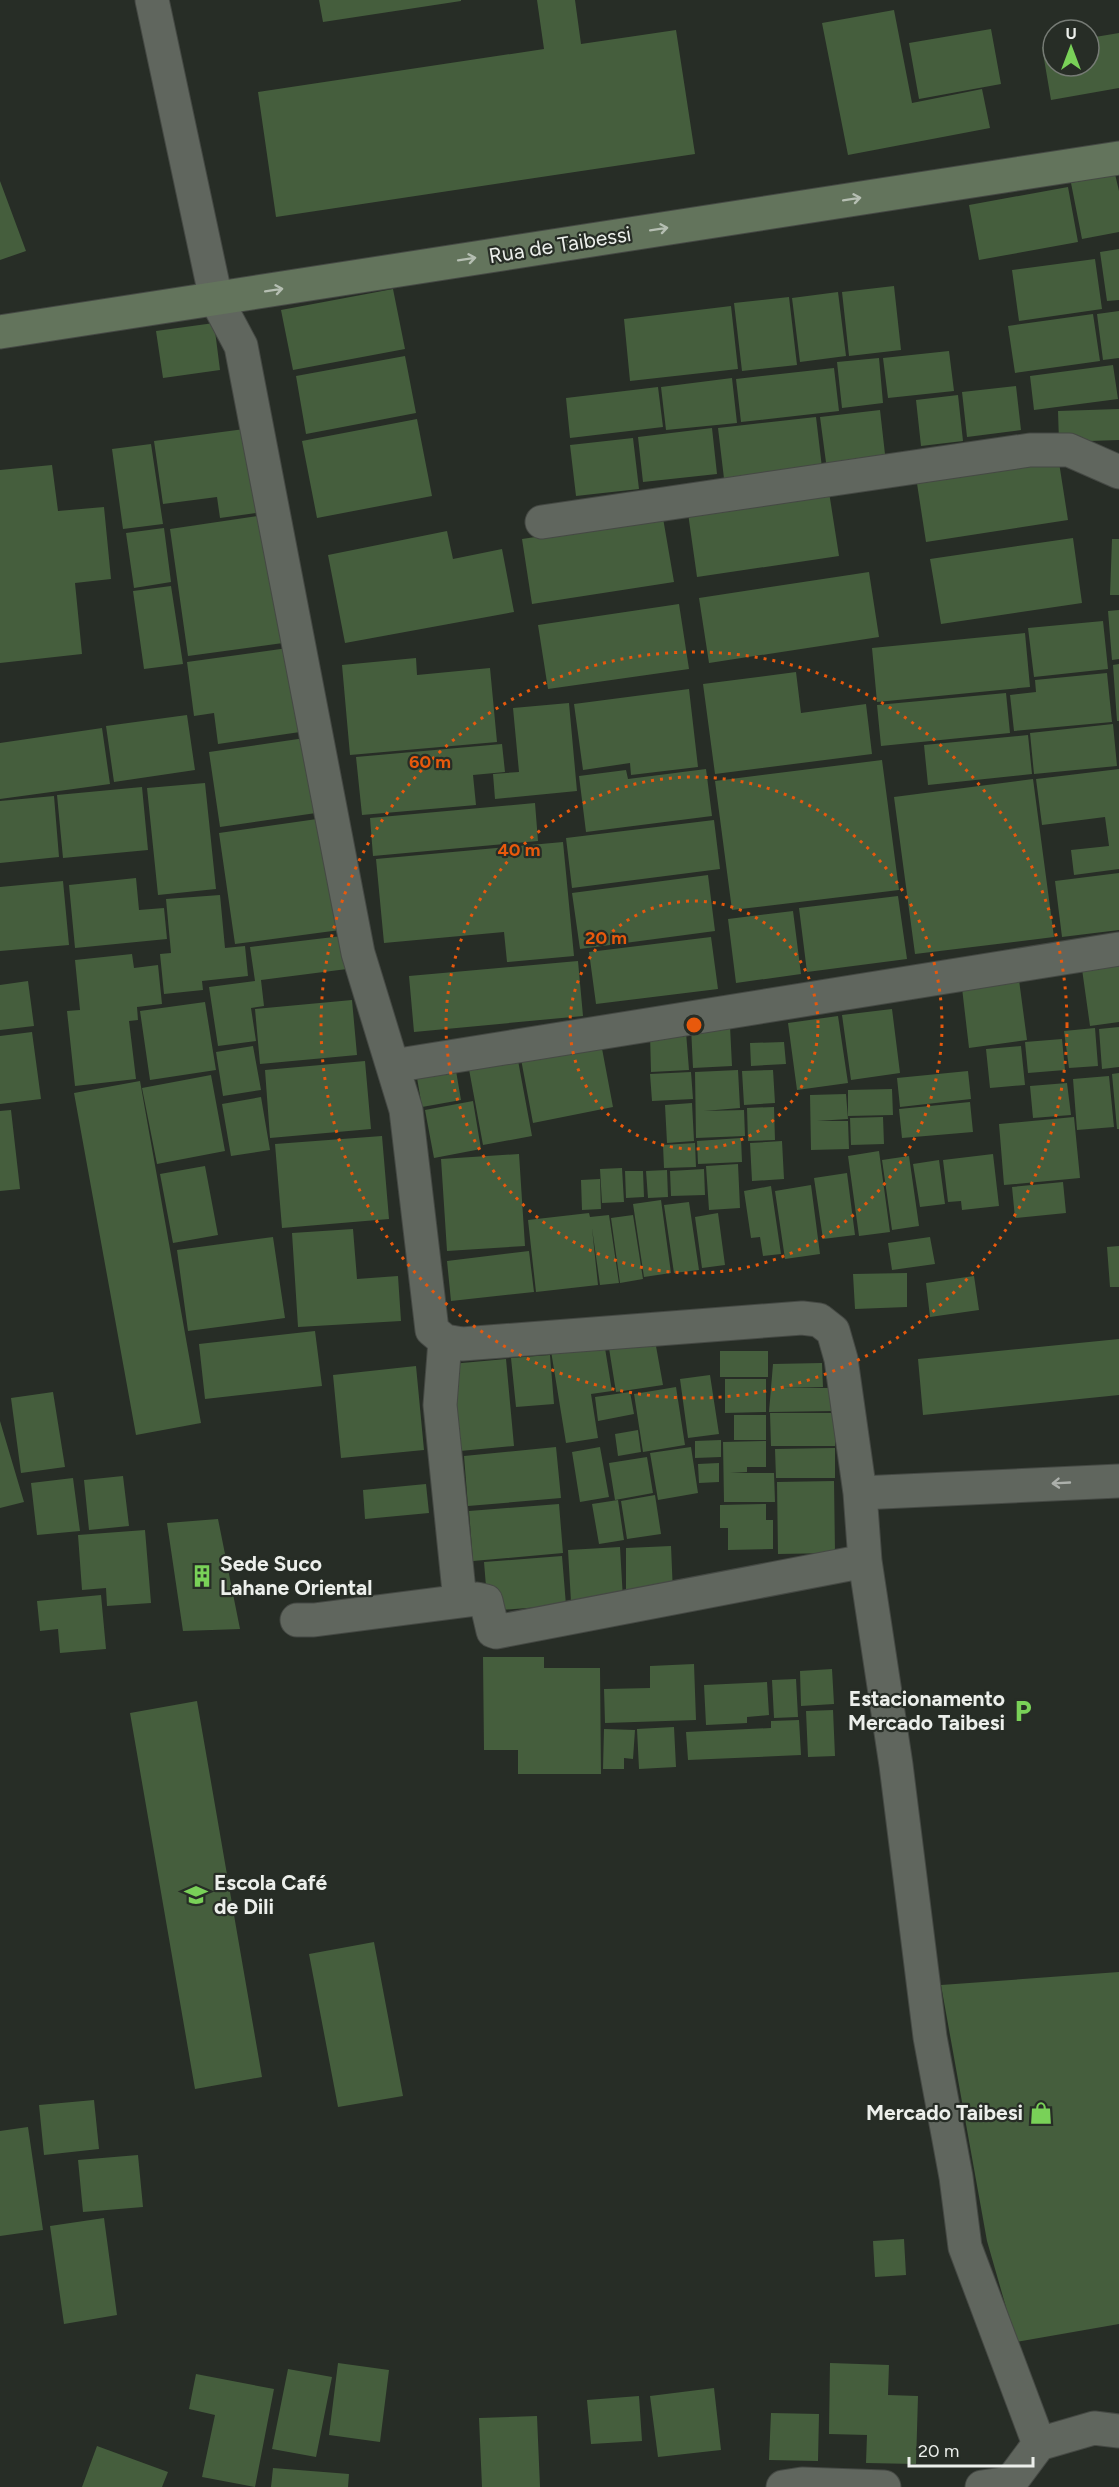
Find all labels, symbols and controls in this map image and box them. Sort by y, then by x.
north arrow [1041,18,1101,78]
text: U [1065,24,1077,43]
one-way arrow [842,194,861,205]
street label: Rua de Taibessi [487,221,633,268]
one-way arrow [649,224,669,235]
one-way arrow [456,254,476,265]
one-way arrow [264,284,283,295]
text: 60 m [409,751,451,773]
text: 40 m [497,839,541,861]
text: 20 m [585,927,627,949]
centre of rings [684,1015,704,1035]
one-way arrow [1051,1478,1071,1489]
place label: Sede Suco Lahane Oriental [220,1551,372,1600]
building icon: Sede Suco Lahane Oriental [189,1563,215,1589]
place label: Estacionamento Mercado Taibesi [848,1686,1005,1735]
parking icon: Estacionamento Mercado Taibesi [1010,1698,1036,1724]
place label: Escola Café de Dili [214,1870,328,1919]
school or university icon: Escola Café de Dili [183,1882,209,1908]
place label: Mercado Taibesi [866,2100,1023,2125]
shop icon: Mercado Taibesi [1028,2100,1054,2126]
scale bar [909,2430,1034,2468]
text: 20 m [918,2440,959,2462]

